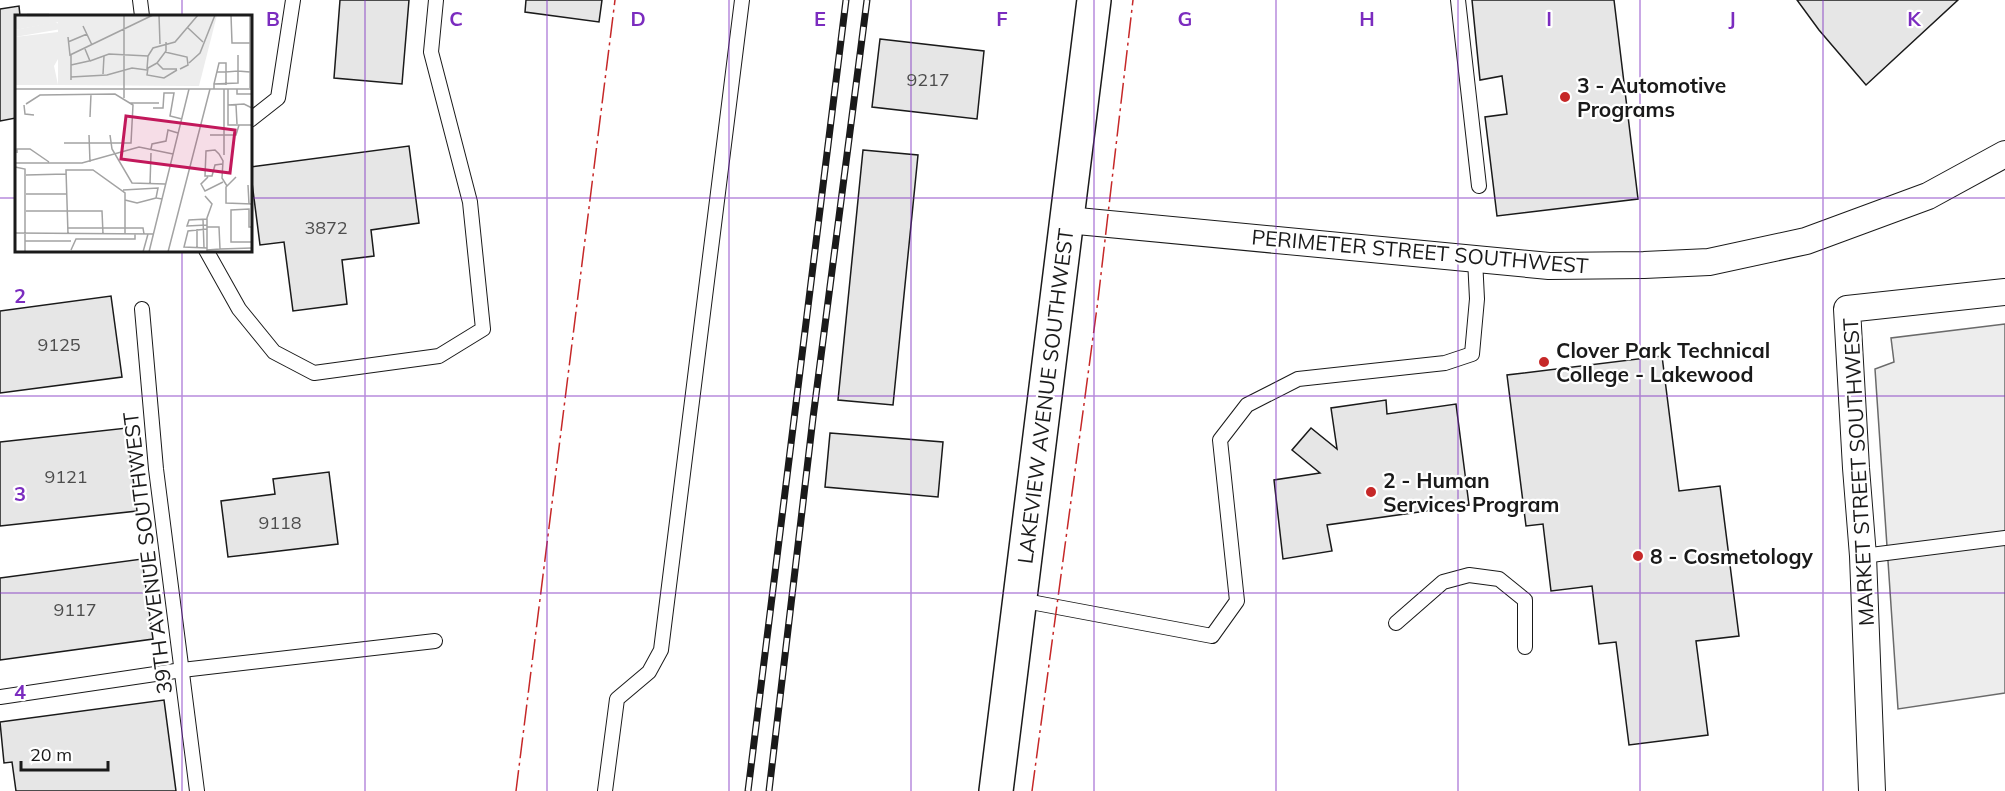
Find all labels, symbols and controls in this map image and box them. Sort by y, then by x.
text: B [266,6,280,31]
text: C [449,6,463,31]
text: D [630,6,646,31]
text: E [814,6,826,31]
text: F [996,6,1008,31]
text: G [1178,6,1192,31]
text: H [1359,6,1375,31]
text: I [1546,6,1552,31]
text: J [1728,6,1736,31]
text: K [1907,6,1921,31]
inset map [15,15,252,252]
house number: 9217 [906,68,950,91]
place label: 3 - Automotive Programs [1577,72,1726,122]
marker: 3 - Automotive Programs [1558,90,1572,104]
house number: 3872 [304,216,348,239]
street label: PERIMETER STREET SOUTHWEST [1250,223,1590,279]
street label: LAKEVIEW AVENUE SOUTHWEST [1012,227,1079,565]
text: 2 [14,283,26,308]
street label: MARKET STREET SOUTHWEST [1837,317,1879,627]
house number: 9125 [37,333,81,356]
place label: Clover Park Technical College - Lakewood [1556,337,1770,387]
marker: Clover Park Technical College - Lakewood [1537,355,1551,369]
street label: 39TH AVENUE SOUTHWEST [117,410,177,695]
house number: 9121 [44,465,88,488]
place label: 2 - Human Services Program [1383,467,1559,517]
text: 3 [14,481,26,506]
marker: 2 - Human Services Program [1364,485,1378,499]
house number: 9118 [258,511,302,534]
place label: 8 - Cosmetology [1650,543,1814,569]
marker: 8 - Cosmetology [1631,549,1645,563]
house number: 9117 [53,598,97,621]
text: 4 [14,679,26,704]
scale bar [21,734,108,772]
text: 20 m [30,743,72,766]

